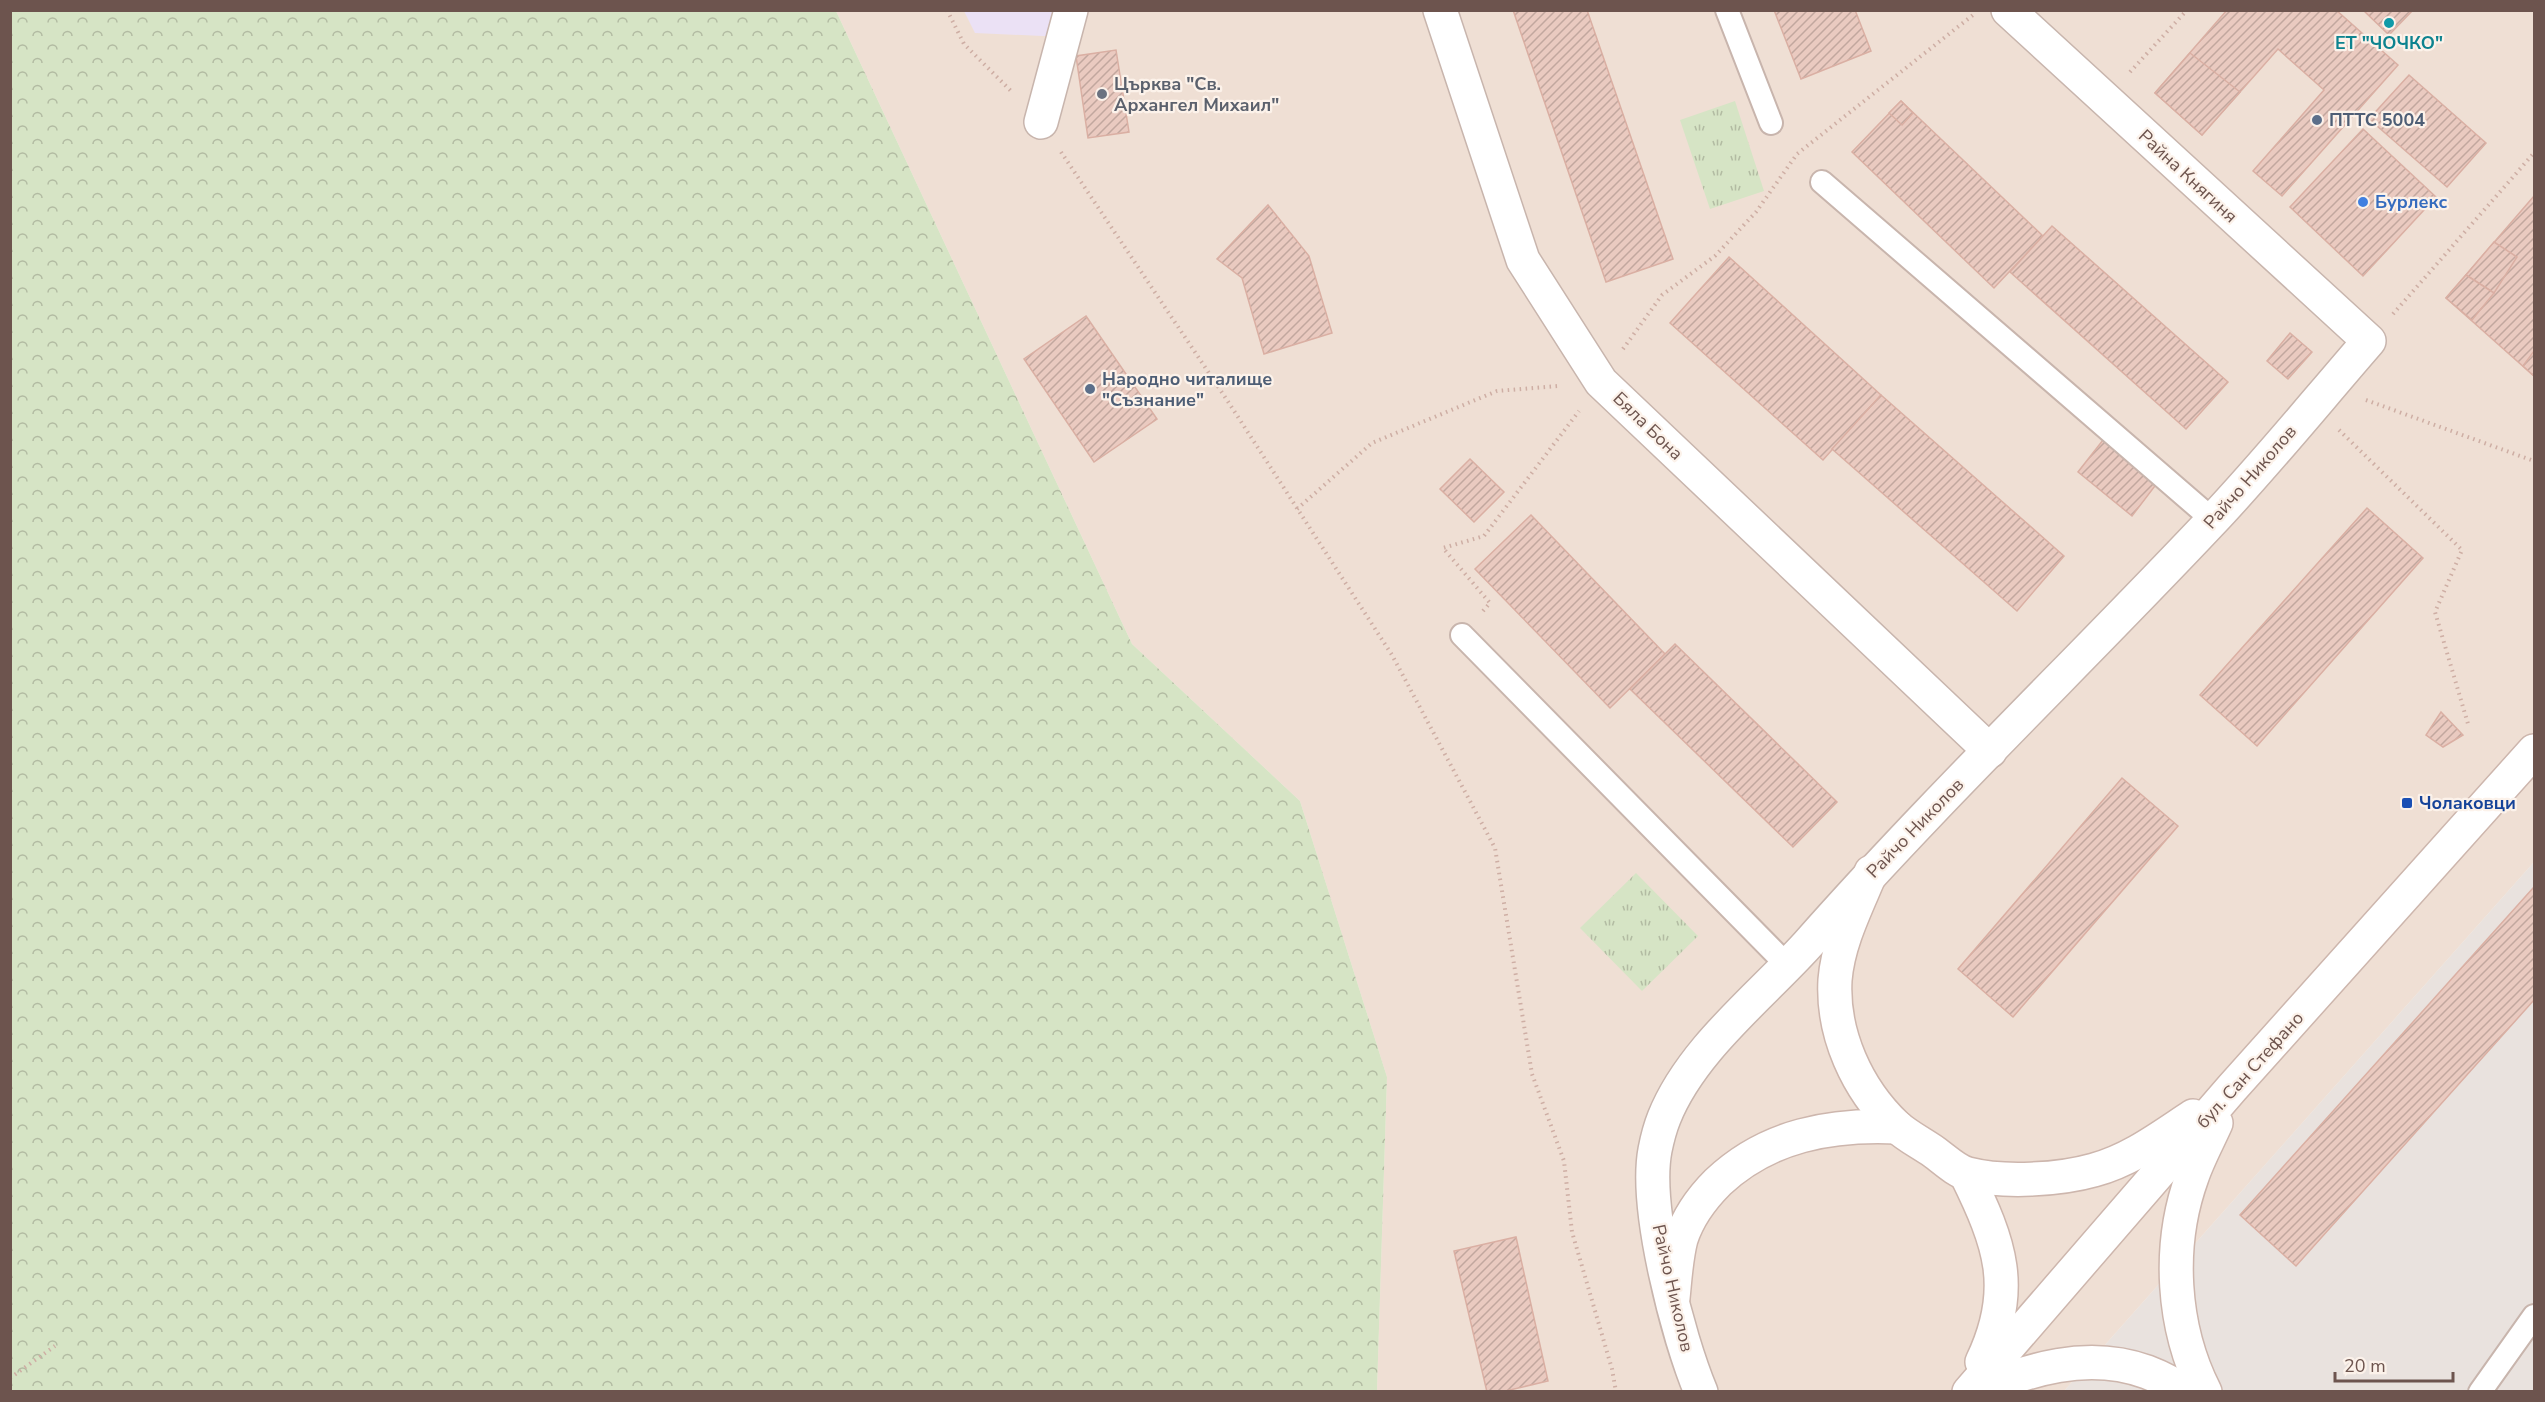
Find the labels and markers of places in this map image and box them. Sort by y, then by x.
marker: ЕТ "ЧОЧКО" [2382,16,2396,30]
place label: ЕТ "ЧОЧКО" [2335,31,2443,55]
place label: Църква "Св. Архангел Михаил" [1114,72,1279,117]
marker: Църква "Св. Архангел Михаил" [1095,87,1109,101]
place label: ПТТС 5004 [2329,108,2425,132]
marker: ПТТС 5004 [2310,113,2324,127]
place label: Бурлекс [2375,190,2448,214]
marker: Бурлекс [2356,195,2370,209]
place label: Народно читалище "Съзнание" [1102,367,1272,412]
marker: Народно читалище "Съзнание" [1083,382,1097,396]
place label: Чолаковци [2419,791,2516,815]
marker: Чолаковци [2400,796,2414,810]

